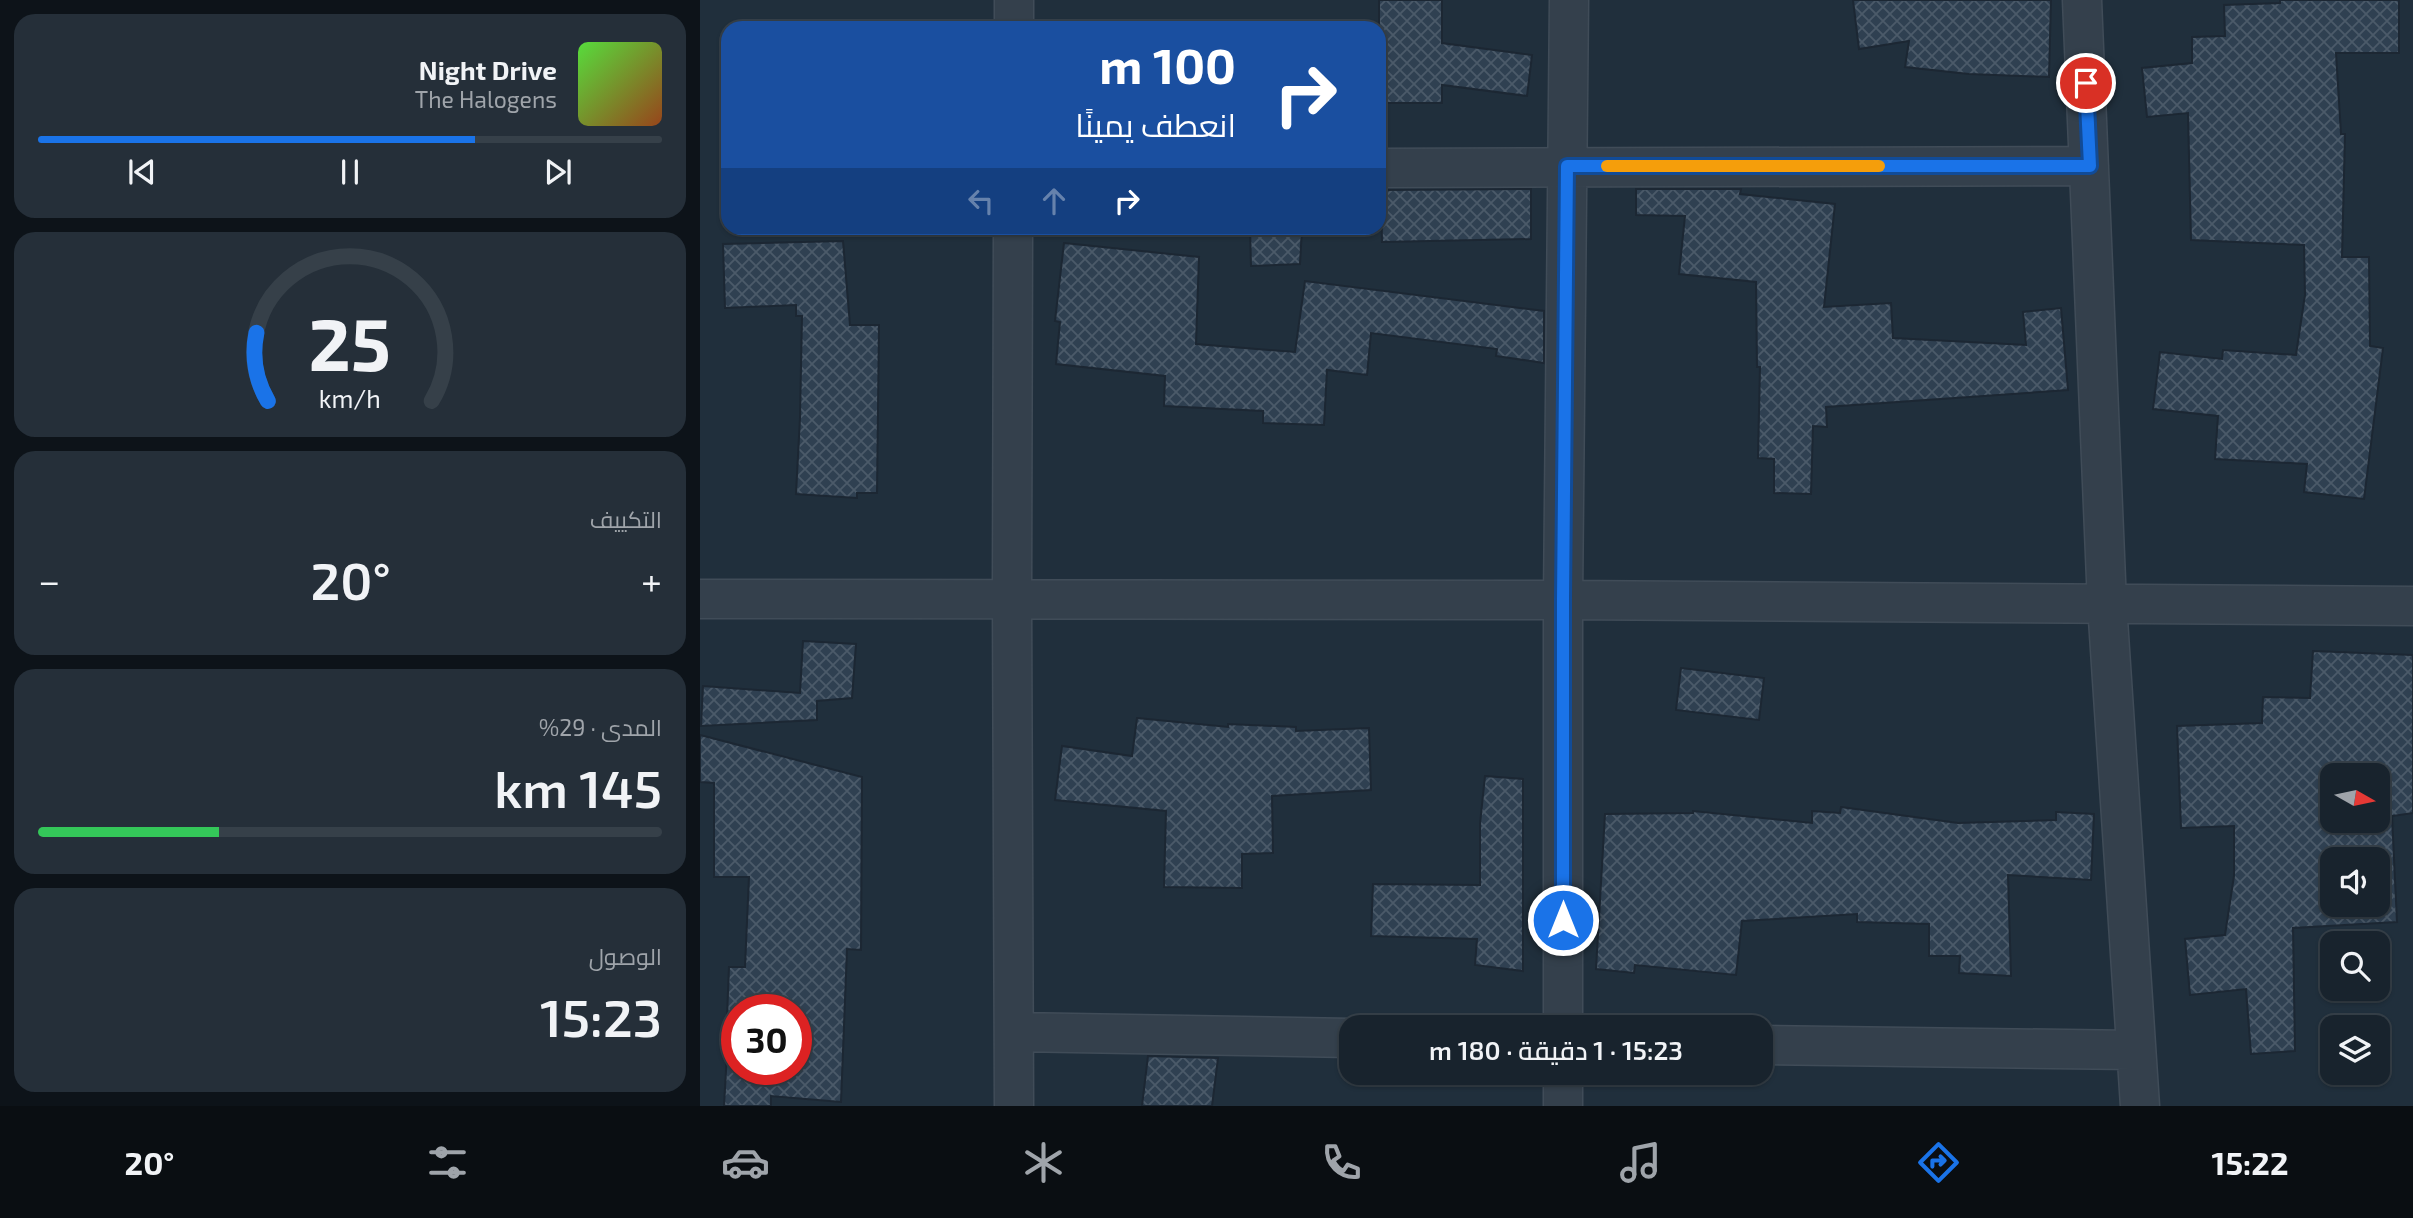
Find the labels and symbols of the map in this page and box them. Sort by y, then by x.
pin [2056,53,2116,113]
north arrow [2320,763,2390,833]
position arrow [1526,883,1600,957]
speed limit sign: 30 [721,994,812,1085]

